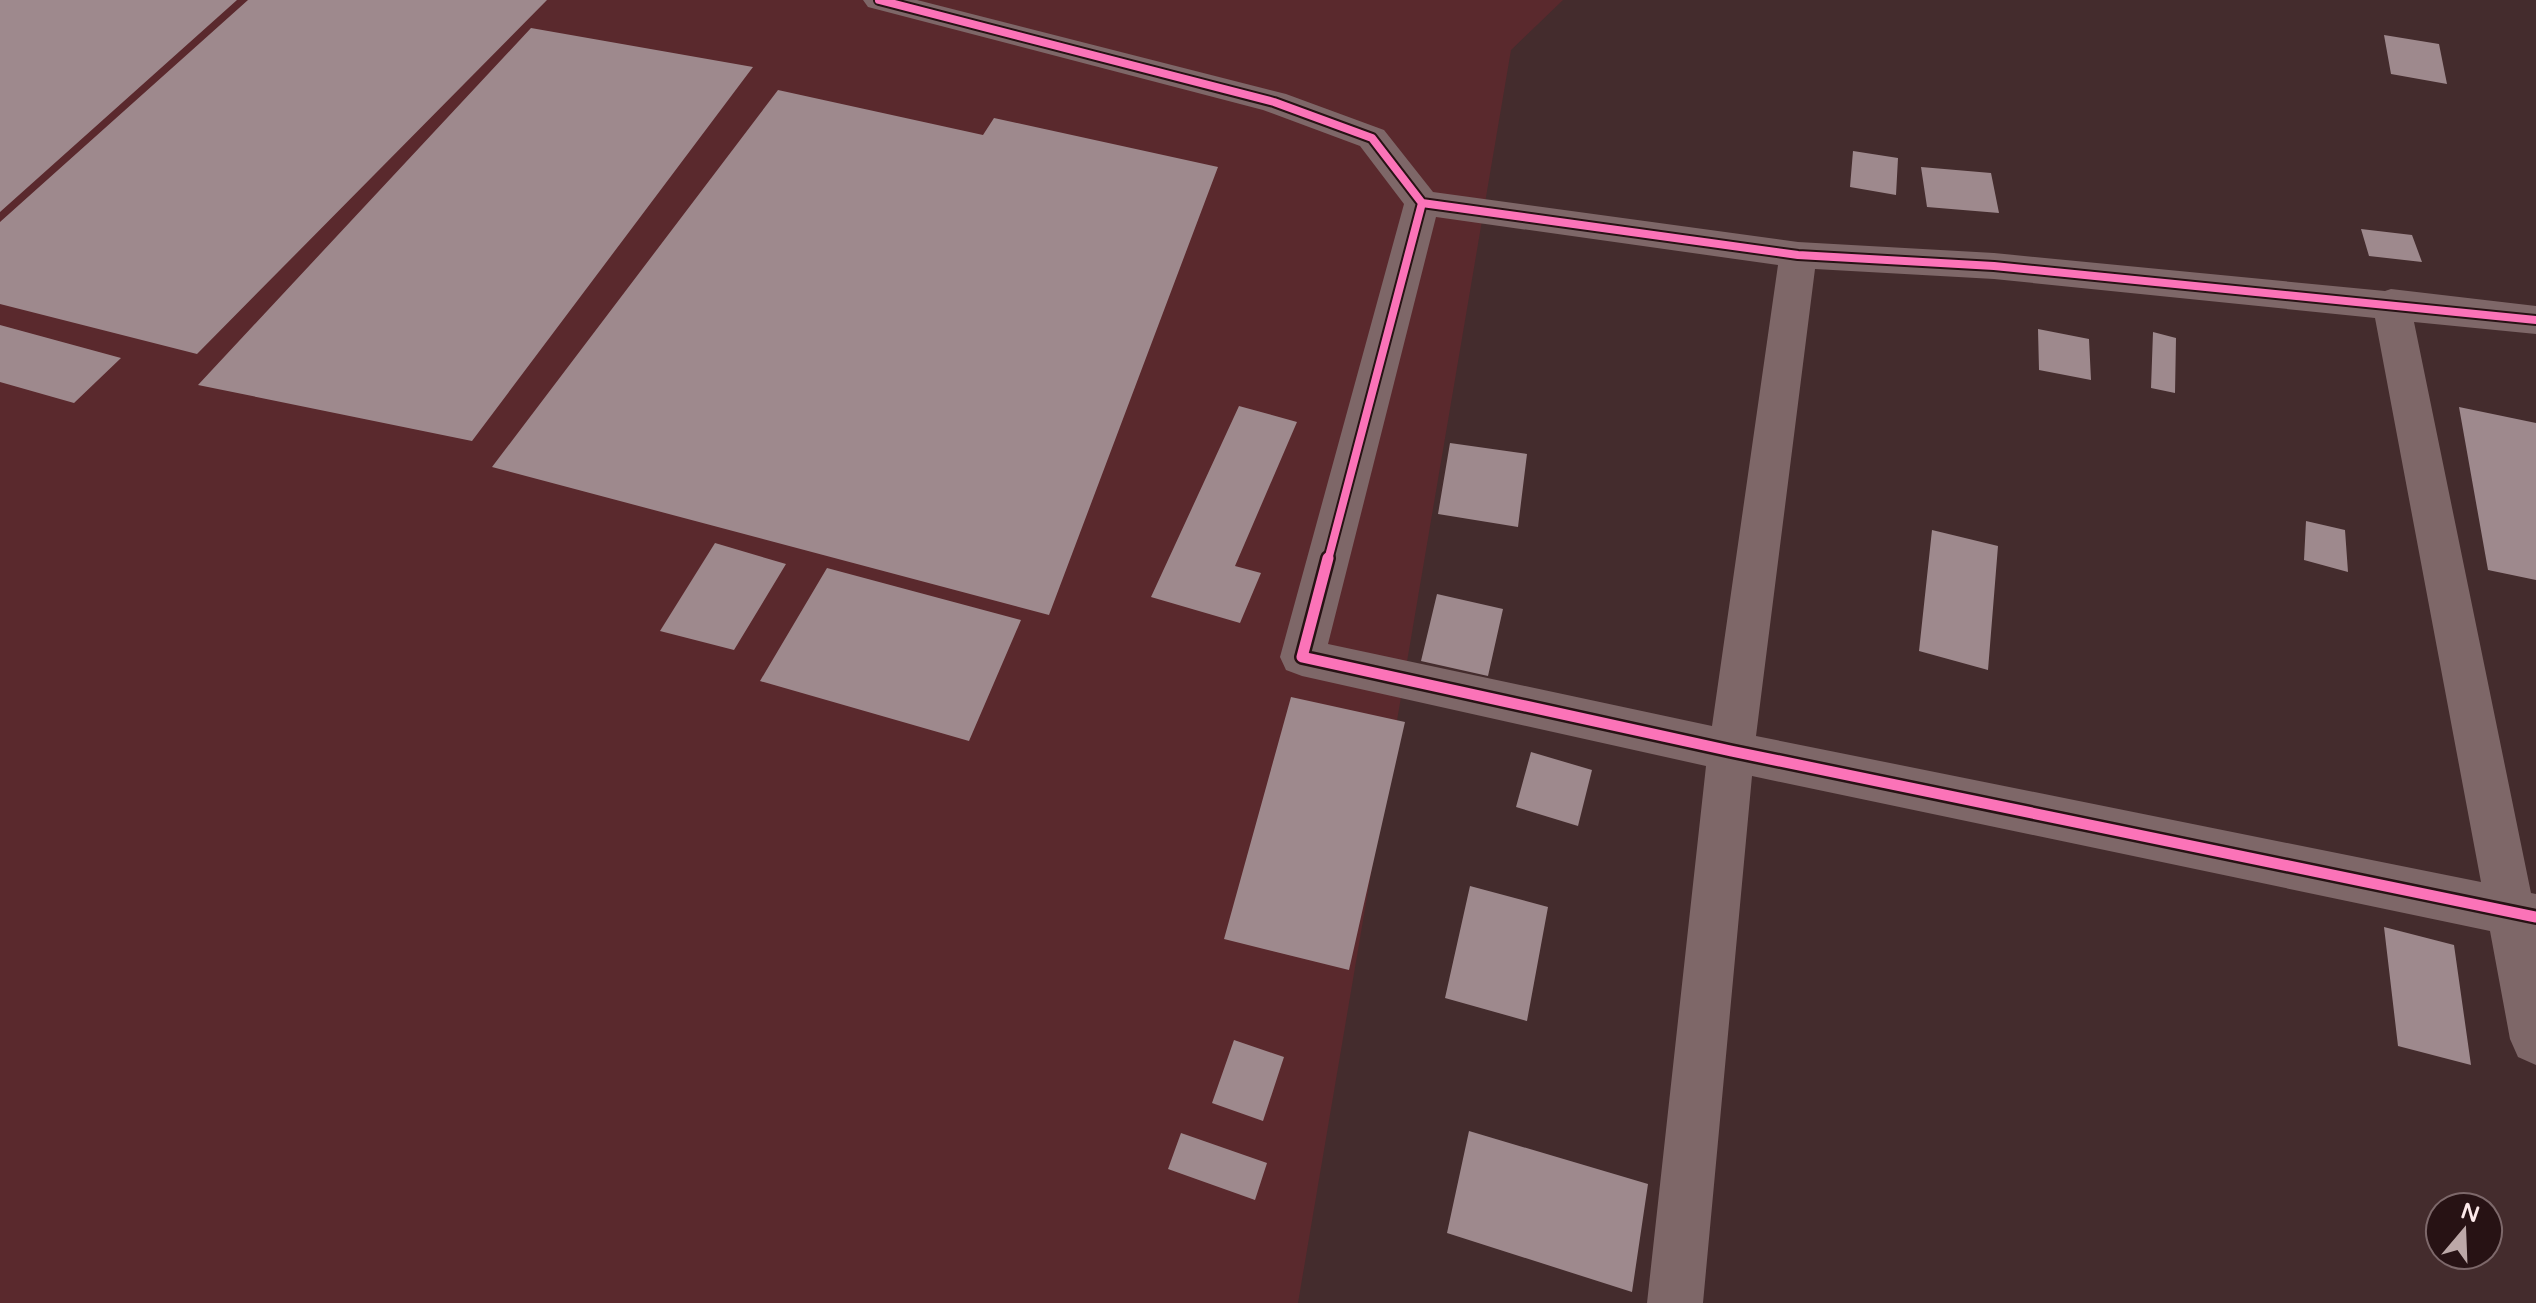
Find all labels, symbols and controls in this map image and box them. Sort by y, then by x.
north arrow [2424,1191,2504,1271]
text: N [2458,1198,2483,1228]

